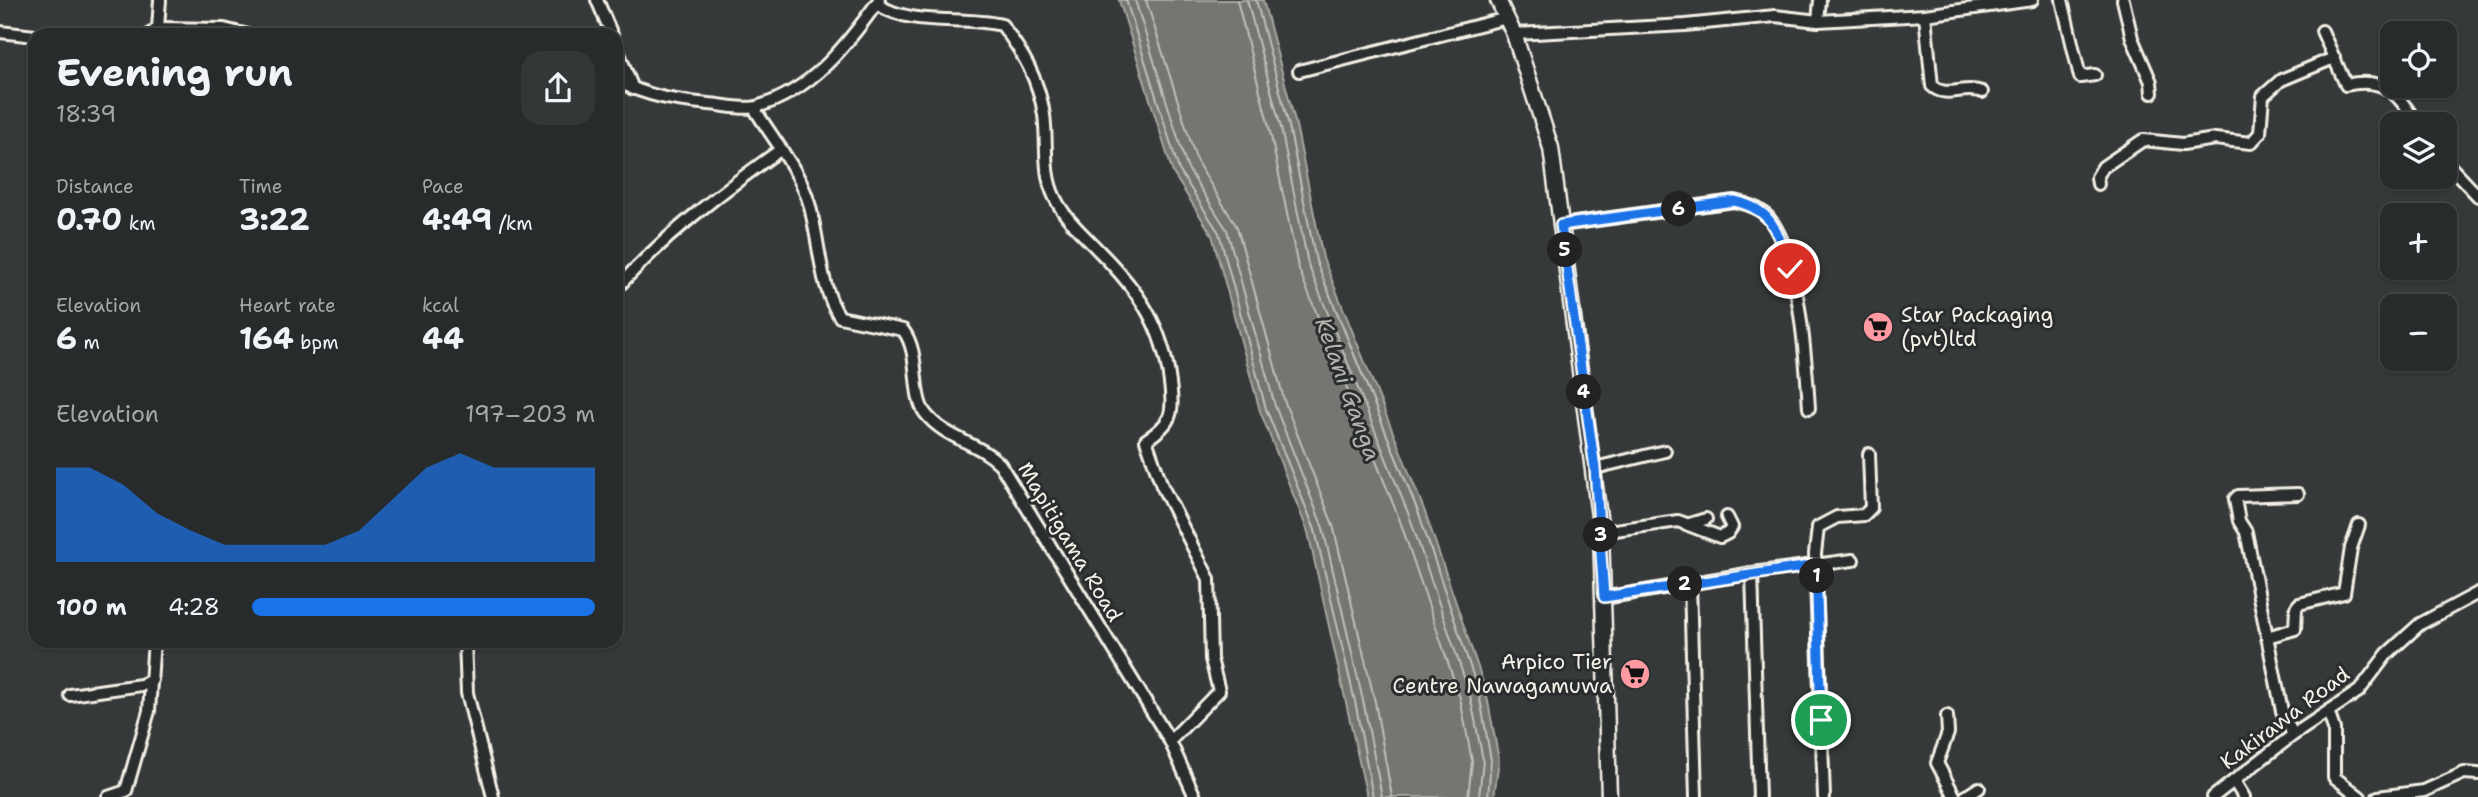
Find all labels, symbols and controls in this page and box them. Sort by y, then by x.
map controls [2380,21,2457,371]
button: locate [2380,21,2457,98]
text: Evening run [56,47,293,98]
button: share [521,51,595,125]
text: 18:39 [56,99,116,129]
button: layers [2380,112,2457,189]
text: Distance [56,174,134,199]
text: Time [239,174,283,199]
text: Pace [422,174,464,199]
pin: 6 [1662,192,1696,227]
text: 6 [1672,196,1685,221]
text: 0.70 [56,199,122,240]
text: 3:22 [239,199,310,240]
text: 4:49 [422,199,492,240]
button: + [2380,203,2457,280]
text: km [122,211,156,236]
text: /km [492,211,533,236]
pin: 5 [1548,232,1582,268]
text: 5 [1559,237,1570,262]
pin [1760,239,1820,299]
icon: check [1771,250,1809,288]
text: Elevation [56,293,141,318]
text: Heart rate [239,293,336,318]
text: kcal [422,293,459,318]
button: − [2380,294,2457,371]
place label: Star Packaging (pvt)ltd [1901,301,2053,353]
supermarket icon: Star Packaging (pvt)ltd [1861,310,1895,344]
water label: Kelani Ganga [1308,313,1388,465]
text: 6 [56,318,77,359]
text: 164 [239,318,294,359]
text: 44 [422,318,464,359]
text: m [77,330,100,355]
text: bpm [294,330,339,355]
pin: 4 [1566,374,1602,410]
text: 4 [1577,379,1590,404]
text: Elevation [56,399,159,429]
text: 197–203 m [465,399,595,429]
street label: Mapitigama Road [1011,457,1129,627]
pin: 3 [1584,518,1618,552]
text: 3 [1594,522,1607,547]
pin: 1 [1800,558,1834,594]
text: 1 [1812,563,1821,588]
pin: 2 [1668,566,1702,602]
text: 2 [1678,571,1691,596]
text: 100 m [56,592,127,622]
text: 4:28 [168,592,220,622]
place label: Arpico Tier Centre Nawagamuwa [1393,648,1612,700]
supermarket icon: Arpico Tier Centre Nawagamuwa [1618,657,1652,691]
street label: Kakirawa Road [2215,660,2355,776]
pin [1791,690,1851,750]
icon: arrive [1802,701,1840,739]

